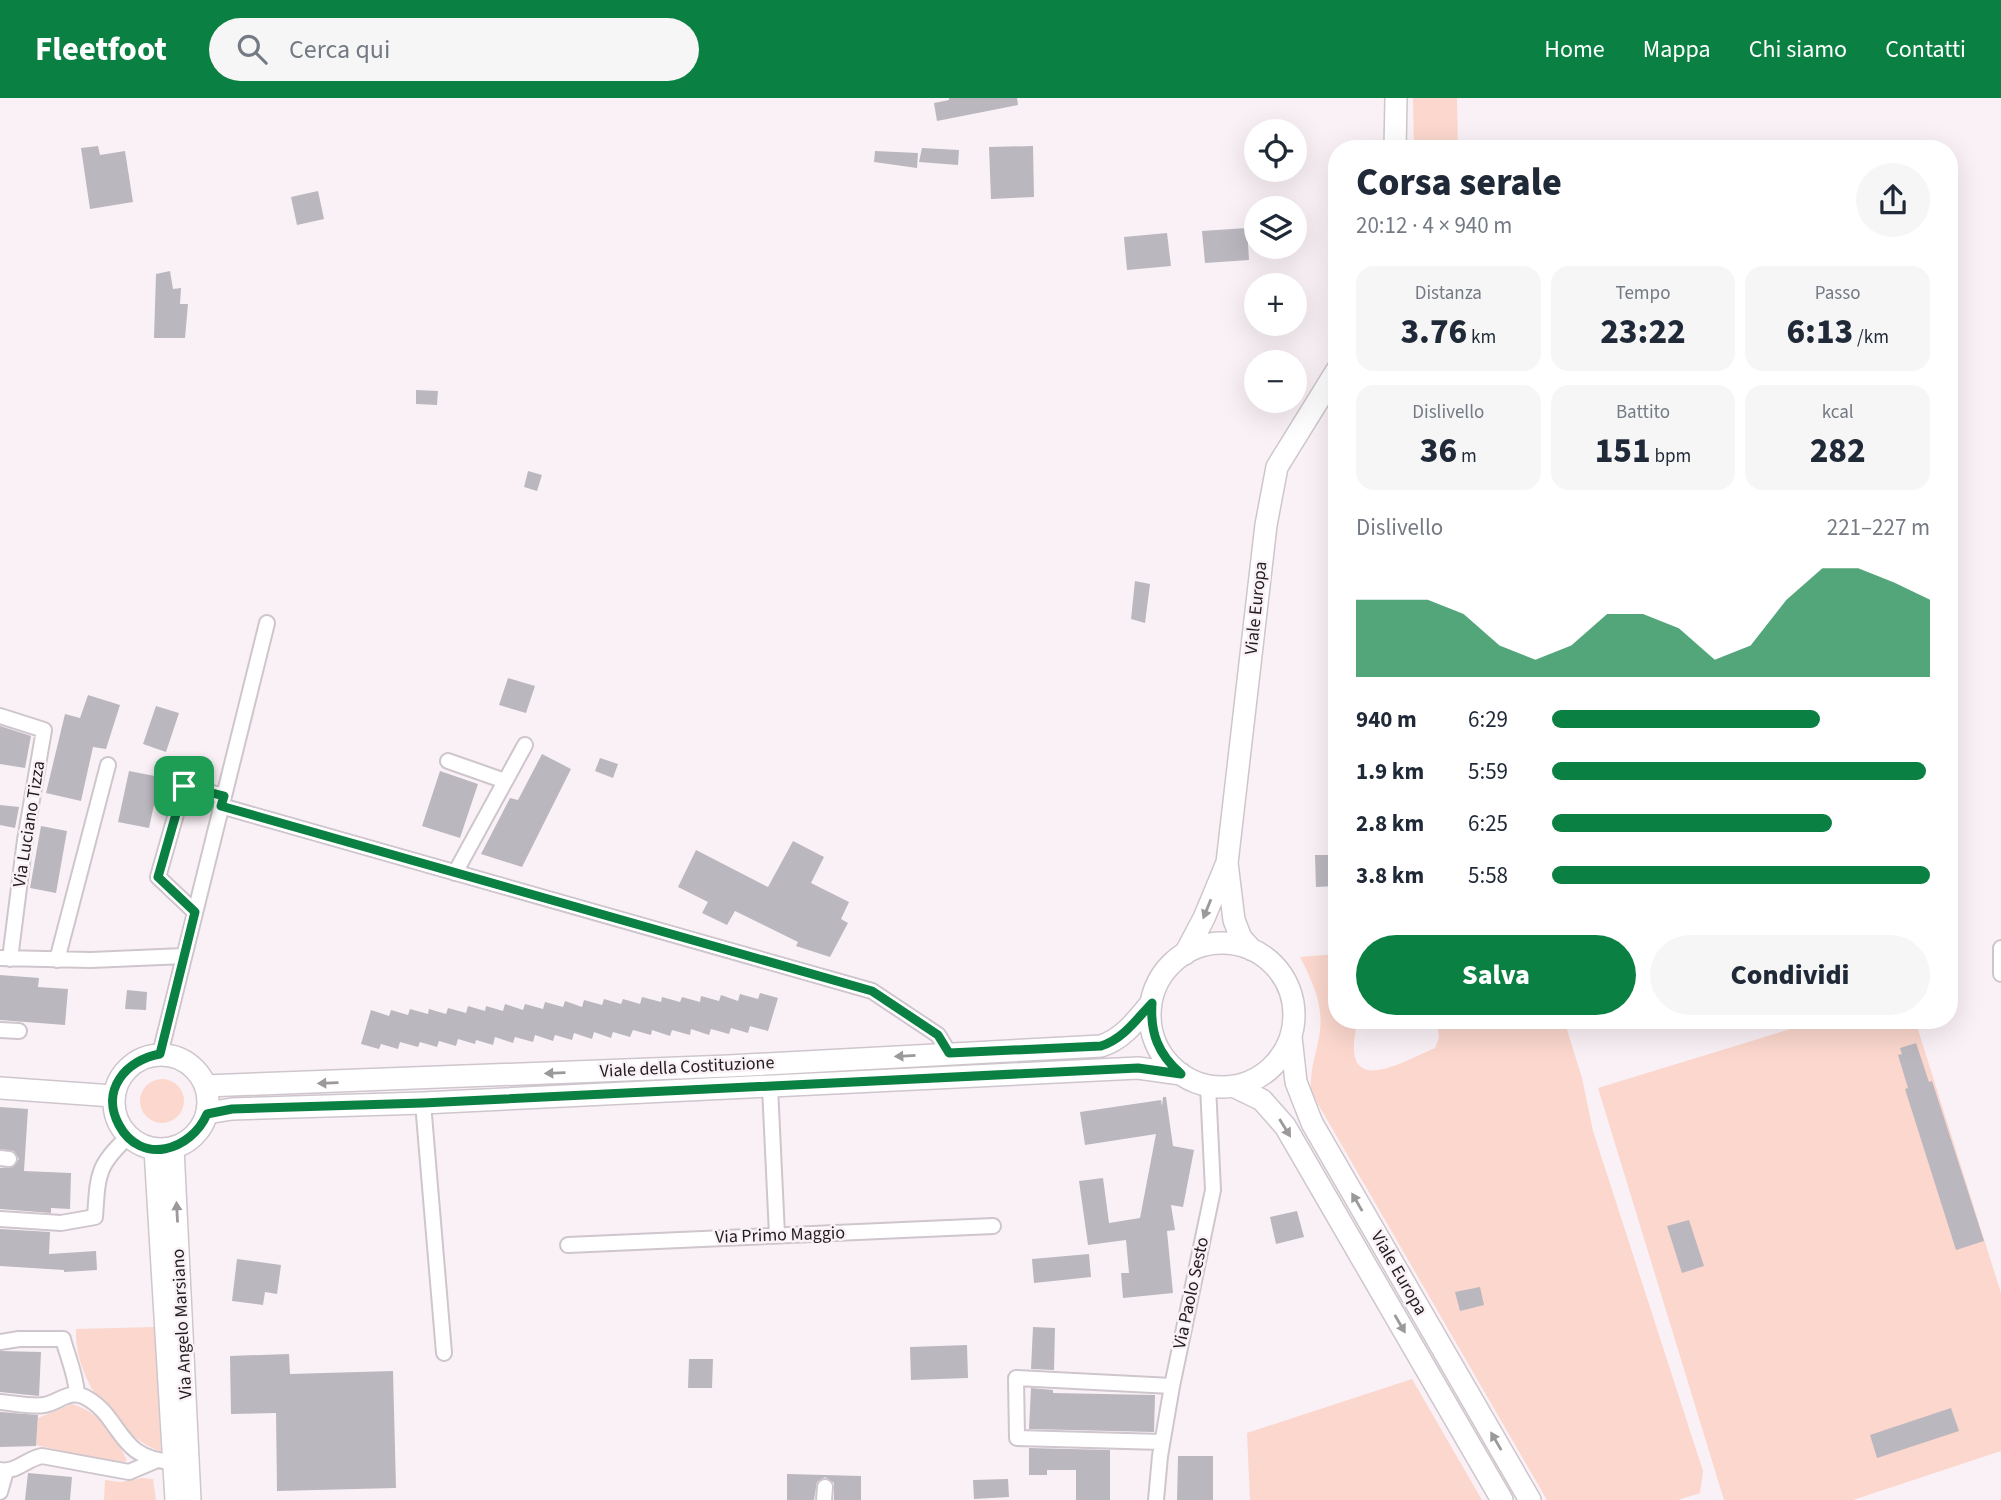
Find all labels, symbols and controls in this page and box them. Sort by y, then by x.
search box [209,18,699,81]
text: Fleetfoot [35,26,167,73]
icon: search [233,30,271,68]
text: Cerca qui [289,31,390,68]
text: Home [1544,32,1605,67]
text: Mappa [1643,32,1711,67]
text: Chi siamo [1749,32,1847,67]
text: Contatti [1885,32,1966,67]
map controls [1244,119,1307,413]
button: locate [1244,119,1307,182]
text: Corsa serale [1356,156,1562,210]
button: share [1856,163,1930,237]
button: layers [1244,196,1307,259]
text: 20:12 · 4 × 940 m [1356,209,1512,242]
button: + [1244,273,1307,336]
text: Distanza [1415,280,1482,307]
text: Tempo [1616,280,1670,307]
text: Passo [1815,280,1861,307]
text: 3.76 [1400,307,1467,357]
text: 23:22 [1600,307,1686,357]
text: 6:13 [1786,307,1853,357]
text: km [1467,324,1496,351]
text: /km [1853,324,1889,351]
button: − [1244,350,1307,413]
text: Dislivello [1412,399,1484,426]
text: Battito [1616,399,1670,426]
text: kcal [1822,399,1854,426]
text: 36 [1420,426,1457,476]
text: 151 [1595,426,1651,476]
text: 282 [1810,426,1866,476]
text: m [1457,443,1477,470]
text: bpm [1651,443,1691,470]
text: Dislivello [1356,511,1443,544]
text: 221–227 m [1827,511,1930,544]
street label: Viale Europa [1239,560,1273,656]
text: 940 m [1356,703,1417,736]
text: 6:29 [1468,703,1508,736]
text: 1.9 km [1356,755,1424,788]
text: 5:59 [1468,755,1508,788]
pin [154,756,214,816]
street label: Via Luciano Tizza [7,759,51,889]
icon: arrive [165,767,203,805]
text: 2.8 km [1356,807,1424,840]
text: 6:25 [1468,807,1508,840]
text: 3.8 km [1356,859,1424,892]
text: 5:58 [1468,859,1508,892]
one-way arrow [1202,899,1213,920]
button: Salva [1356,935,1636,1015]
button: Condividi [1650,935,1930,1015]
street label: Viale della Costituzione [599,1050,775,1084]
one-way arrow [894,1050,916,1061]
one-way arrow [544,1068,566,1079]
one-way arrow [317,1078,339,1089]
one-way arrow [1279,1118,1292,1137]
one-way arrow [1351,1192,1363,1211]
one-way arrow [171,1200,182,1222]
street label: Via Primo Maggio [715,1220,845,1250]
street label: Viale Europa [1365,1226,1433,1320]
street label: Via Paolo Sesto [1167,1235,1215,1351]
street label: Via Angelo Marsiano [166,1248,198,1400]
one-way arrow [1394,1315,1406,1334]
one-way arrow [1490,1431,1502,1451]

